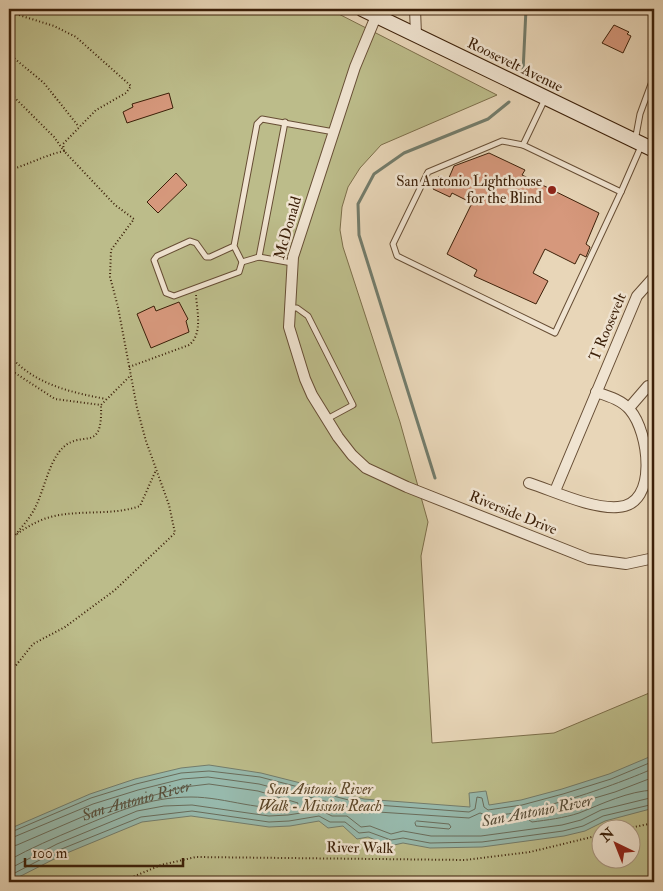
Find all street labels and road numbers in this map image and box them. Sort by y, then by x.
street label: Roosevelt Avenue [464,34,566,96]
street label: McDonald [270,194,306,262]
street label: T Roosevelt [585,290,631,364]
street label: Riverside Drive [466,487,560,539]
street label: River Walk [326,838,394,858]

